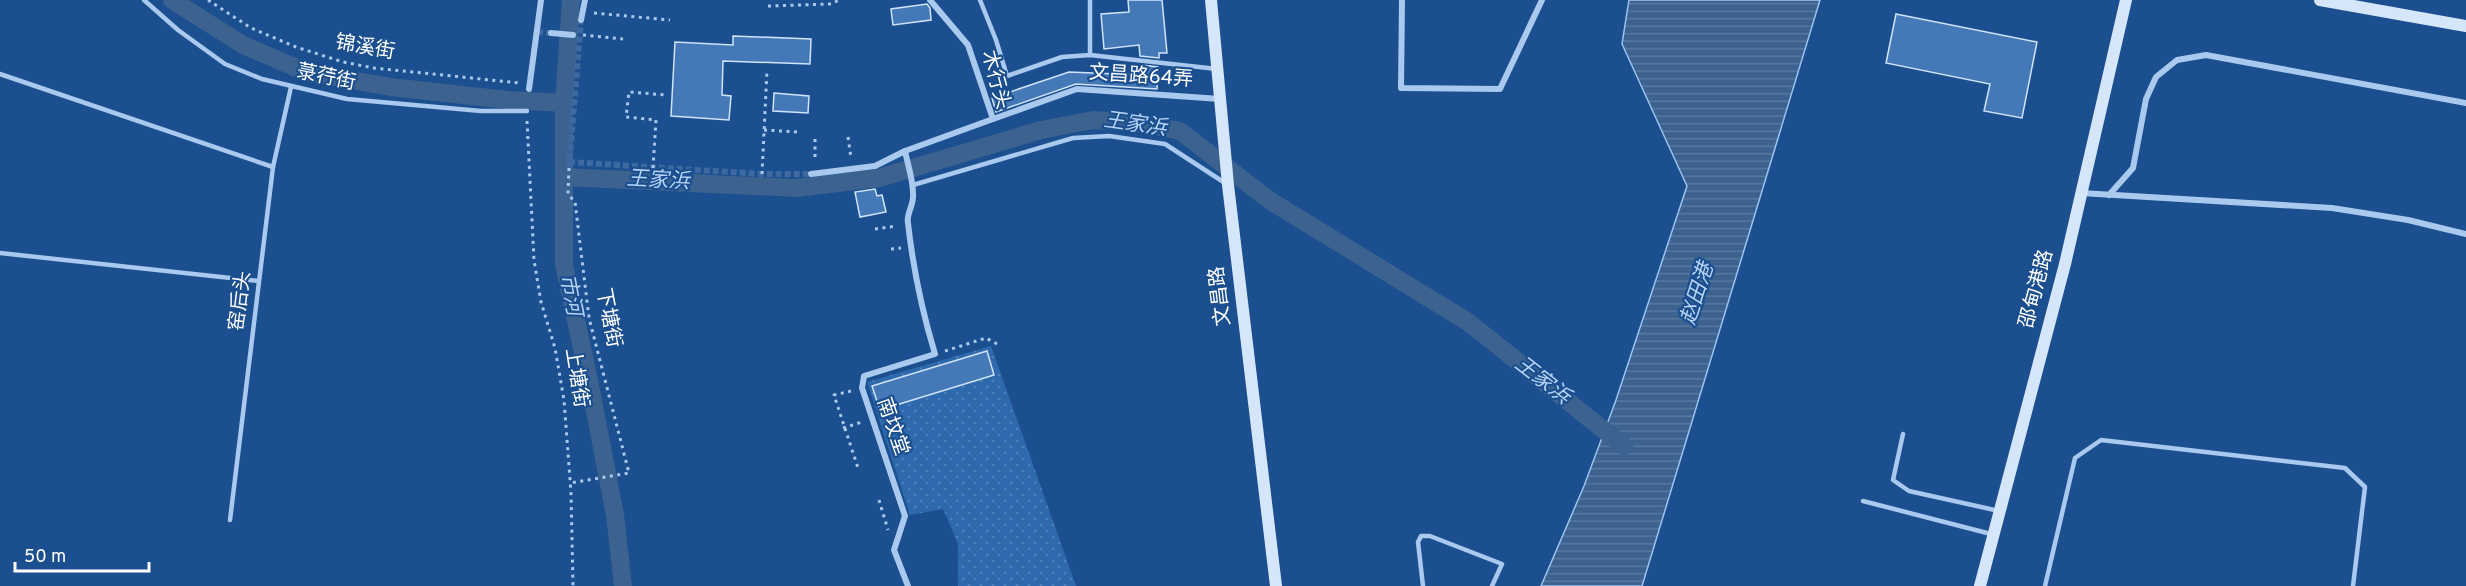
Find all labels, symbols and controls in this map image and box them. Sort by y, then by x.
street label: 锦溪街 [333,30,397,66]
street label: 木行头 [975,48,1015,112]
street label: 菉荇街 [294,59,358,97]
street label: 文昌路64弄 [1088,60,1194,94]
water label: 王家浜 [1102,107,1170,143]
water label: 王家浜 [626,166,692,196]
street label: 邵甸港路 [2014,247,2060,331]
water label: 赵田港 [1675,257,1722,328]
street label: 文昌路 [1204,265,1238,327]
street label: 窑后头 [224,270,258,332]
water label: 市河 [553,272,588,322]
street label: 下塘街 [590,286,626,350]
street label: 上塘街 [558,346,594,410]
water label: 王家浜 [1509,351,1577,412]
street label: 南坟堂 [870,394,914,460]
scale bar [15,535,148,573]
text: 50 m [24,546,66,569]

